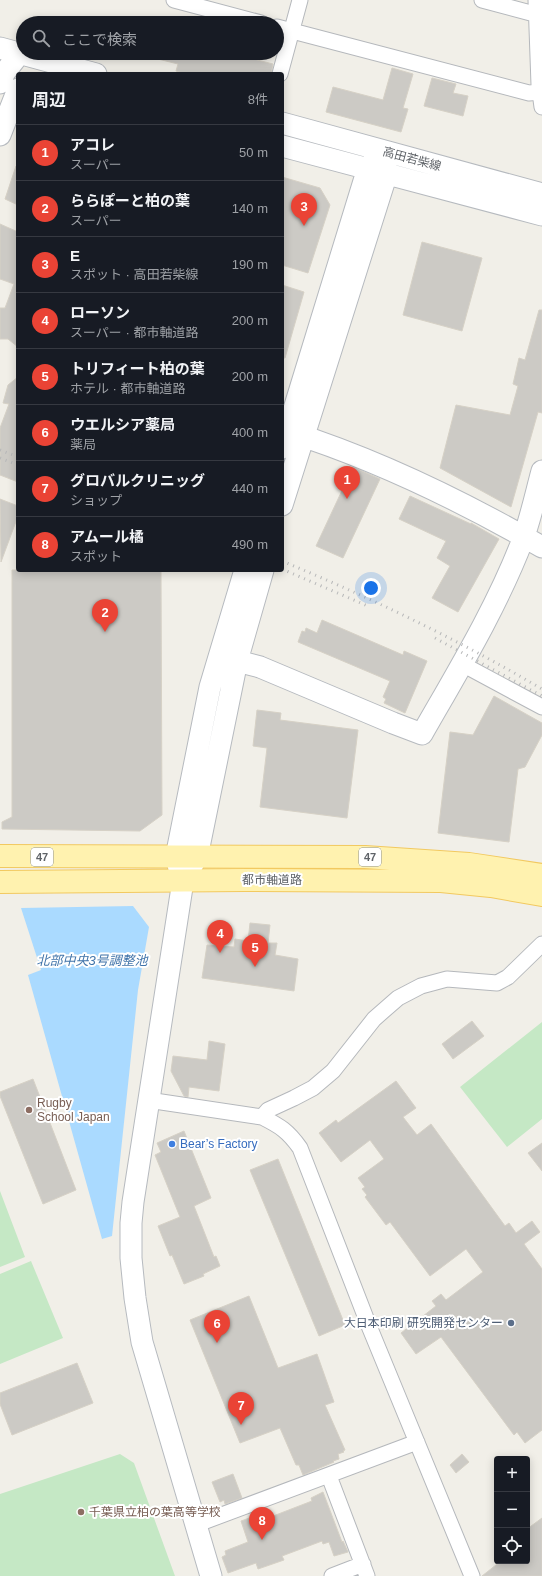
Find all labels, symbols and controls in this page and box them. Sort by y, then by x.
search box [16,16,284,60]
icon: search [30,27,52,49]
text: ここで検索 [62,31,137,48]
text: 周辺 [32,91,66,110]
text: 8件 [248,92,268,107]
text: アコレ [70,136,115,153]
street label: 高田若柴線 [381,144,443,174]
text: 1 [41,145,49,160]
text: 50 m [239,145,268,160]
text: スーパー [70,157,122,172]
text: ららぽーと柏の葉 [70,192,190,209]
pin: 3 [291,193,317,226]
text: 2 [41,201,49,216]
text: 140 m [232,201,268,216]
text: スーパー [70,213,122,228]
text: E [70,247,80,264]
text: 3 [41,257,49,272]
text: 190 m [232,257,268,272]
text: スポット · 高田若柴線 [70,267,199,282]
text: ローソン [70,304,130,321]
text: 4 [41,313,49,328]
text: 200 m [232,313,268,328]
text: スーパー · 都市軸道路 [70,325,198,340]
text: トリフィート柏の葉 [70,360,205,377]
text: 5 [41,369,49,384]
text: 200 m [232,369,268,384]
text: ホテル · 都市軸道路 [70,381,186,396]
text: ウエルシア薬局 [70,416,175,433]
text: 6 [41,425,49,440]
text: 400 m [232,425,268,440]
text: 薬局 [70,437,96,452]
pin: 1 [334,466,360,499]
text: グロバルクリニッグ [70,472,205,489]
text: 7 [41,481,49,496]
text: 440 m [232,481,268,496]
text: ショップ [70,493,122,508]
text: アムール橘 [70,528,144,545]
text: 8 [41,537,49,552]
text: 490 m [232,537,268,552]
text: スポット [70,549,122,564]
your location [361,578,381,598]
pin: 2 [92,599,118,632]
road number: 47 [31,848,53,866]
road number: 47 [359,848,381,866]
street label: 都市軸道路 [242,873,302,887]
pin: 4 [207,920,233,953]
pin: 5 [242,934,268,967]
water label: 北部中央3号調整池 [36,953,150,968]
place label: Rugby School Japan [37,1096,110,1124]
marker: Rugby School Japan [24,1105,34,1115]
place label: Bear’s Factory [180,1137,258,1151]
marker: Bear’s Factory [167,1139,177,1149]
pin: 6 [204,1310,230,1343]
place label: 大日本印刷 研究開発センター [344,1316,503,1330]
marker: 大日本印刷 研究開発センター [506,1318,516,1328]
pin: 7 [228,1392,254,1425]
map controls [494,1456,530,1564]
button: + [494,1456,530,1492]
button: − [494,1492,530,1528]
place label: 千葉県立柏の葉高等学校 [89,1505,221,1519]
marker: 千葉県立柏の葉高等学校 [76,1507,86,1517]
pin: 8 [249,1507,275,1540]
button: locate [494,1528,530,1564]

